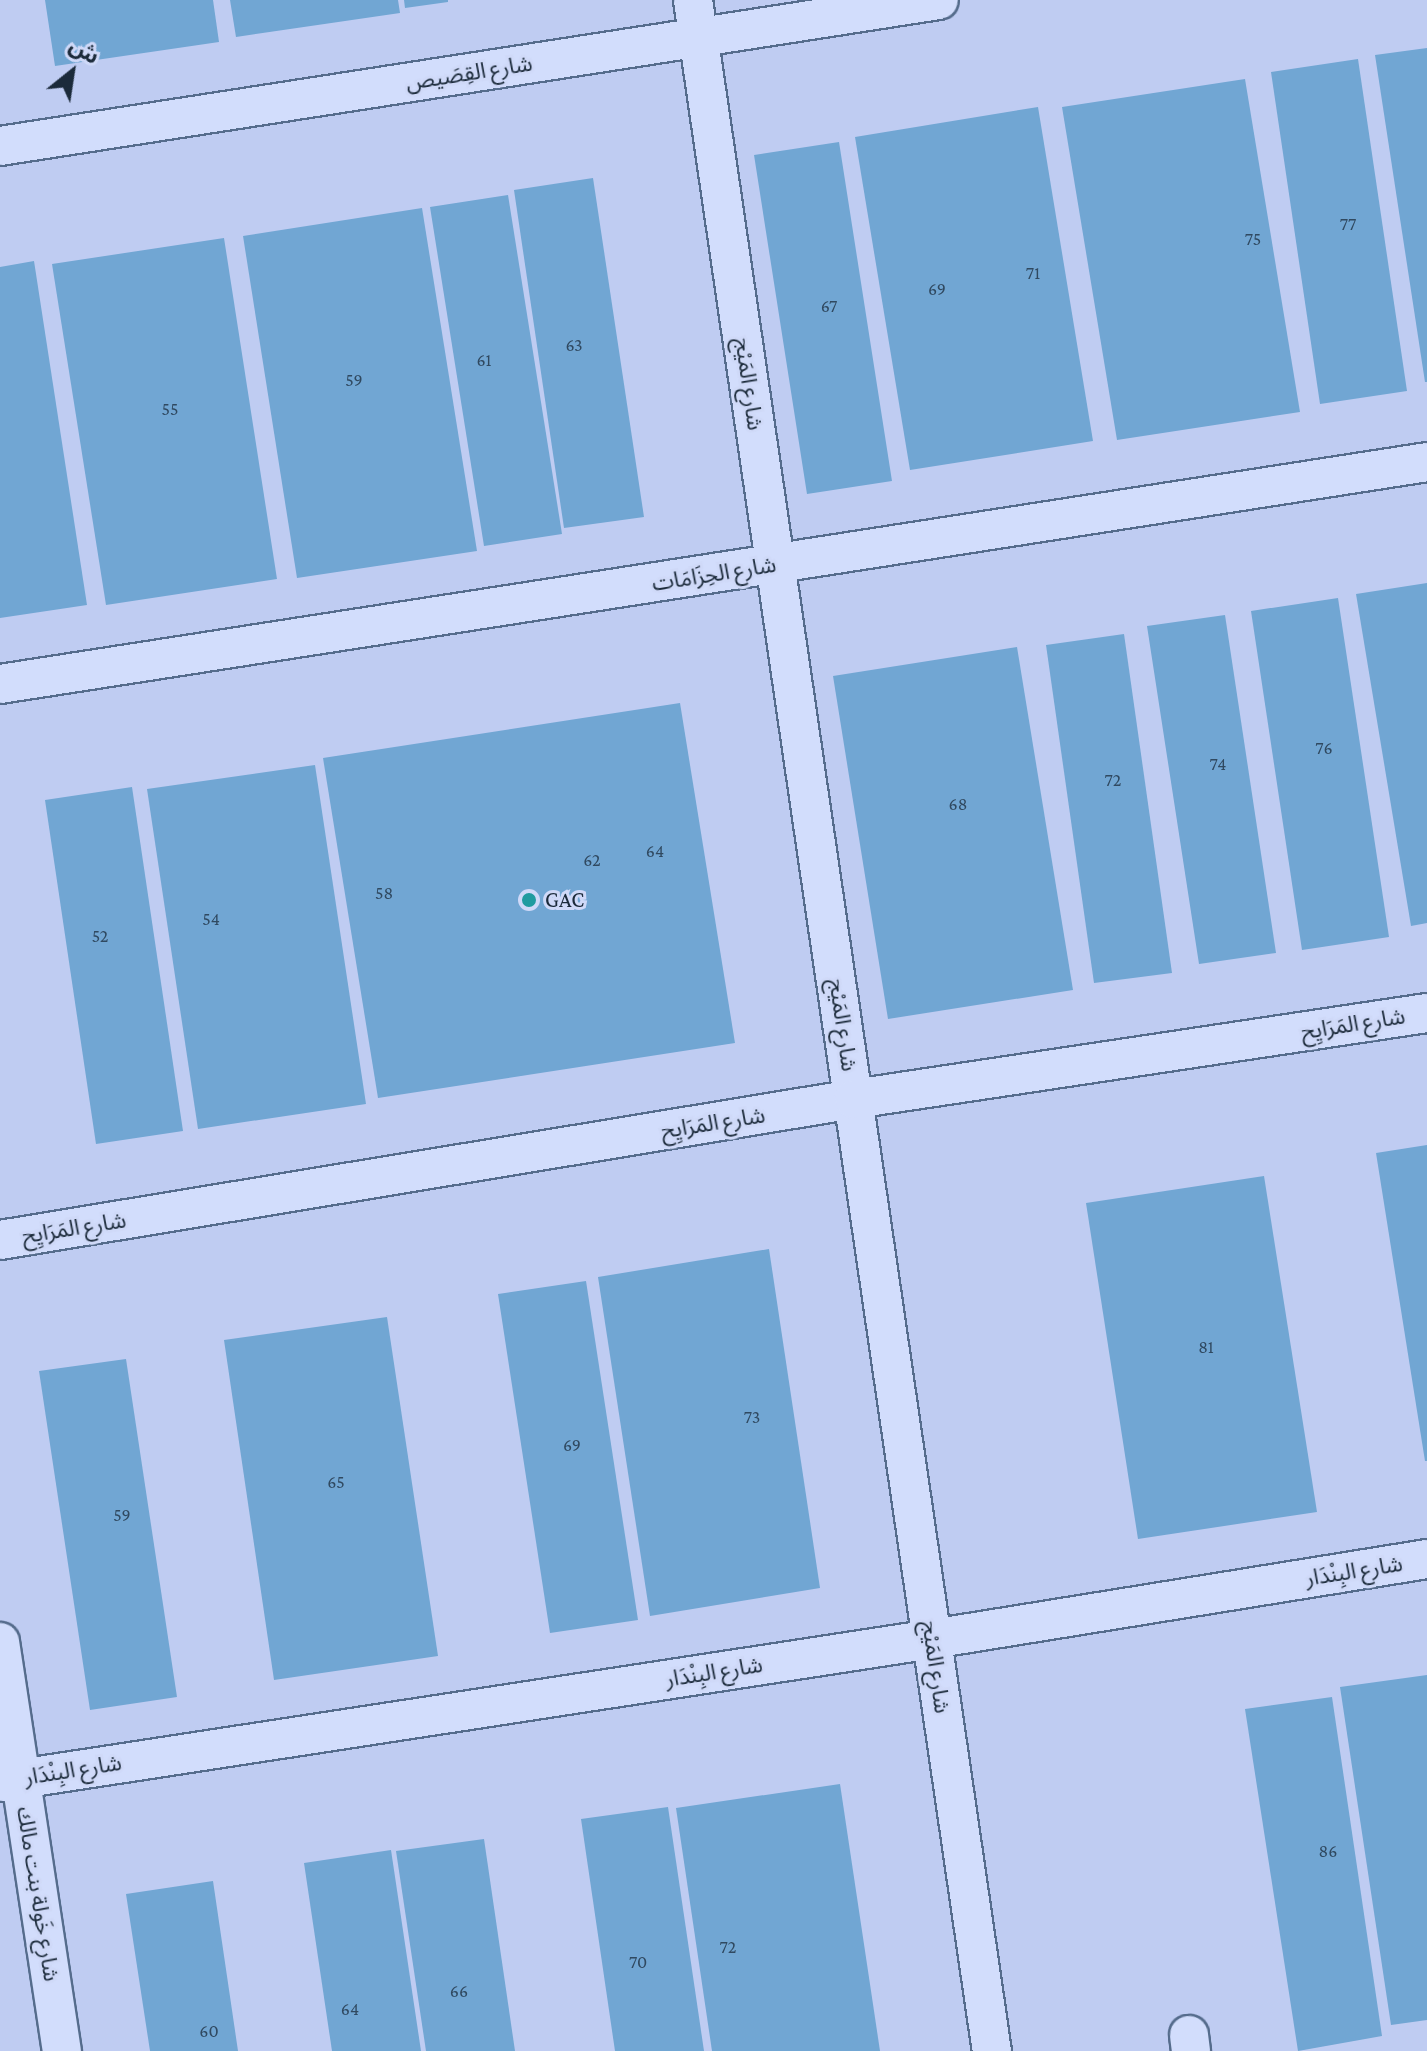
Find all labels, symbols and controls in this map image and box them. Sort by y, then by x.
north arrow [32,32,112,112]
text: ش [65,32,104,69]
street label: شارع القِصَيص [404,50,534,96]
house number: 77 [1340,213,1356,235]
house number: 75 [1245,228,1261,250]
house number: 71 [1026,262,1040,284]
house number: 69 [928,278,946,300]
house number: 67 [821,295,837,317]
house number: 63 [565,334,583,356]
street label: شارع المَيْج [729,336,769,432]
house number: 61 [476,349,492,371]
house number: 59 [345,369,363,391]
house number: 55 [162,398,178,420]
street label: شارع الحِزَامَات [650,551,778,597]
house number: 76 [1315,737,1333,759]
house number: 74 [1210,753,1226,775]
house number: 72 [1105,769,1121,791]
house number: 68 [949,793,967,815]
house number: 64 [646,840,664,862]
house number: 62 [583,849,601,871]
house number: 58 [375,882,393,904]
place label: GAC [545,887,584,913]
marker: GAC [520,891,538,909]
house number: 54 [202,908,220,930]
house number: 52 [92,925,108,947]
street label: شارع المَيْج [823,977,863,1073]
street label: شارع المَرَايِح [1299,1003,1407,1045]
street label: شارع المَرَايِح [659,1102,767,1144]
street label: شارع المَرَايِح [20,1207,128,1249]
house number: 81 [1198,1336,1214,1358]
house number: 73 [744,1406,760,1428]
house number: 69 [563,1434,581,1456]
house number: 65 [327,1471,345,1493]
house number: 59 [113,1504,131,1526]
street label: شارع البِنْدَار [1304,1550,1404,1592]
street label: شارع المَيْج [916,1619,956,1715]
street label: شارع البِنْدَار [664,1651,764,1693]
street label: شارع البِنْدَار [23,1749,123,1791]
street label: شارع خَولة بنت مالك [11,1805,65,1983]
house number: 86 [1319,1840,1337,1862]
house number: 72 [720,1936,736,1958]
house number: 70 [629,1951,647,1973]
house number: 66 [450,1980,468,2002]
house number: 64 [341,1998,359,2020]
house number: 60 [199,2020,219,2042]

